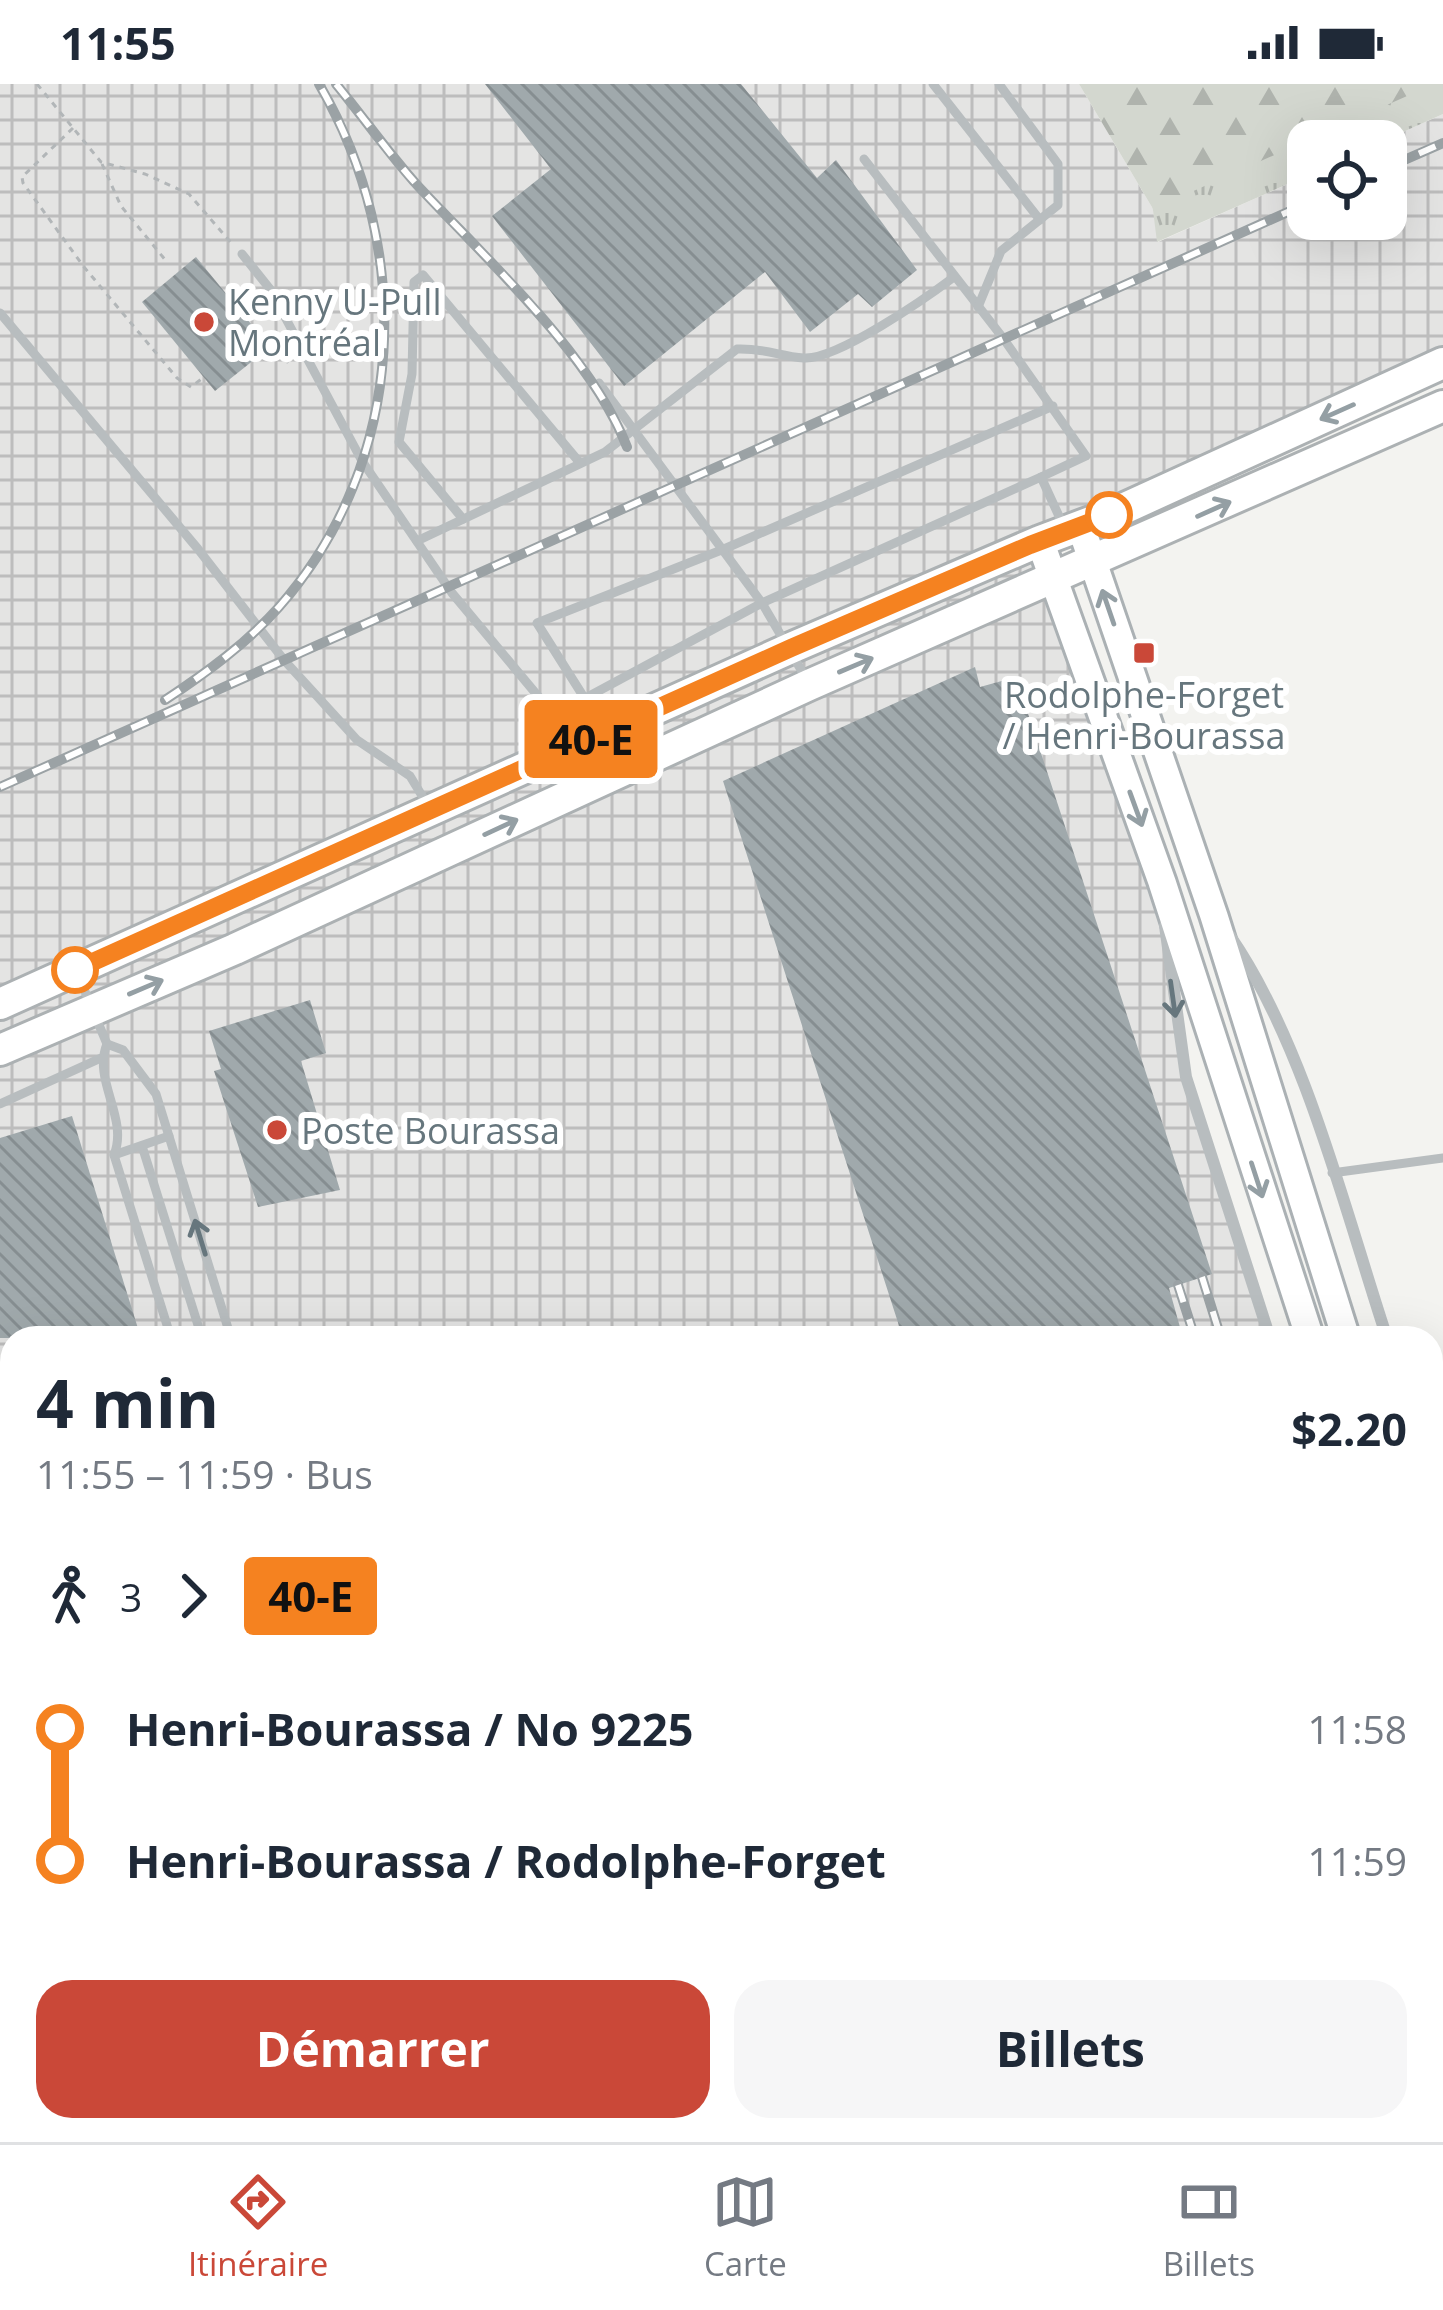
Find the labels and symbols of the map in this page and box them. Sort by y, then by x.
place label: Kenny U-Pull Montréal [228,277,442,367]
marker: Kenny U-Pull Montréal [191,309,217,335]
one-way arrow [1319,402,1355,424]
unlabelled marker [1087,493,1131,537]
one-way arrow [1195,497,1231,519]
one-way arrow [1096,589,1117,626]
marker: Rodolphe-Forget / Henri-Bourassa [1131,640,1157,666]
one-way arrow [837,653,874,674]
place label: Rodolphe-Forget / Henri-Bourassa [1003,670,1285,760]
line badge: 40-E [507,700,675,778]
one-way arrow [1126,790,1148,827]
one-way arrow [483,815,519,837]
unlabelled marker [53,948,97,992]
one-way arrow [126,975,163,996]
one-way arrow [1162,979,1185,1018]
place label: Poste Bourassa [301,1106,560,1155]
marker: Poste Bourassa [264,1117,290,1143]
one-way arrow [1248,1160,1270,1198]
one-way arrow [188,1219,210,1257]

